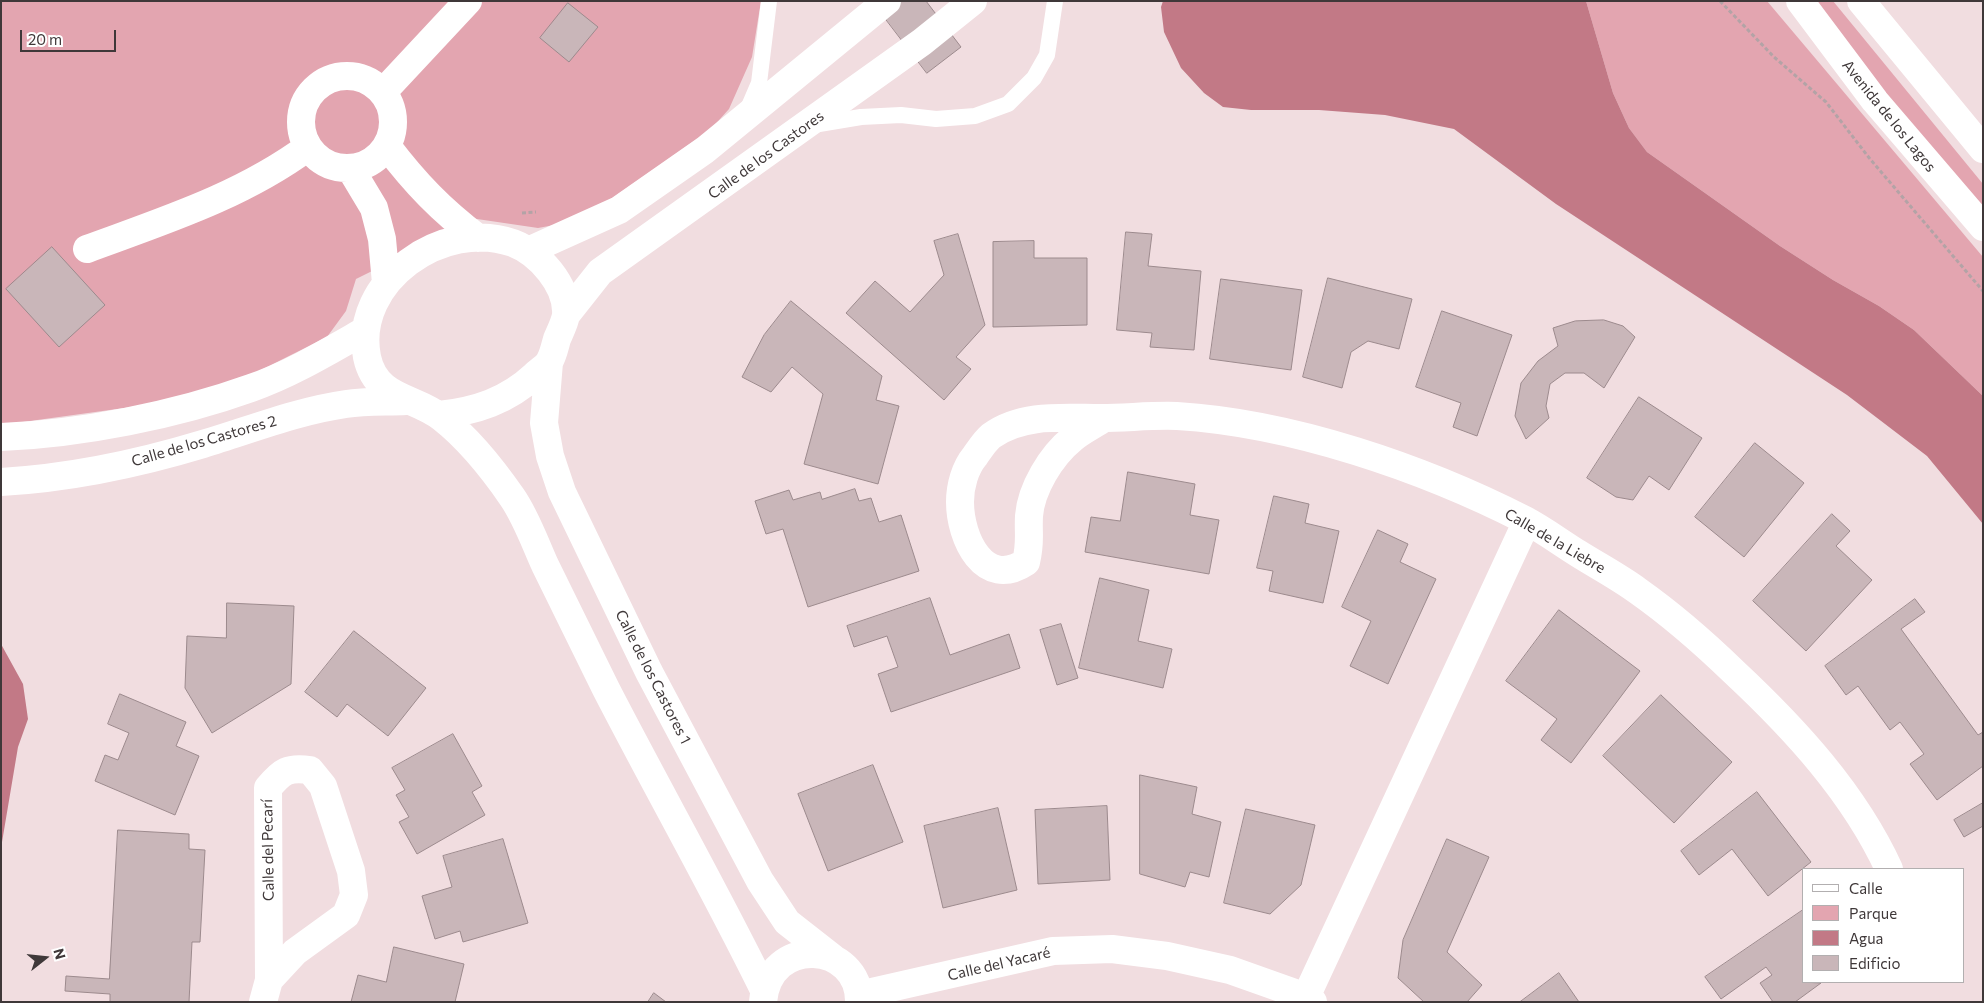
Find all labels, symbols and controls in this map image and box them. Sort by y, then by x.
scale bar [22,20,119,52]
text: 20 m [28,30,62,48]
street label: Avenida de los Lagos [1838,56,1940,176]
street label: Calle de los Castores [705,107,827,203]
street label: Calle de los Castores 2 [129,412,279,470]
street label: Calle de la Liebre [1501,505,1609,577]
street label: Calle de los Castores 1 [611,607,695,747]
street label: Calle del Pecarí [258,799,278,901]
legend [1802,868,1964,983]
text: Calle [1849,879,1883,897]
text: Parque [1849,904,1897,922]
text: Agua [1849,929,1883,947]
north arrow [20,933,70,983]
street label: Calle del Yacaré [946,943,1052,985]
text: N [50,946,70,961]
text: Edificio [1849,954,1900,972]

